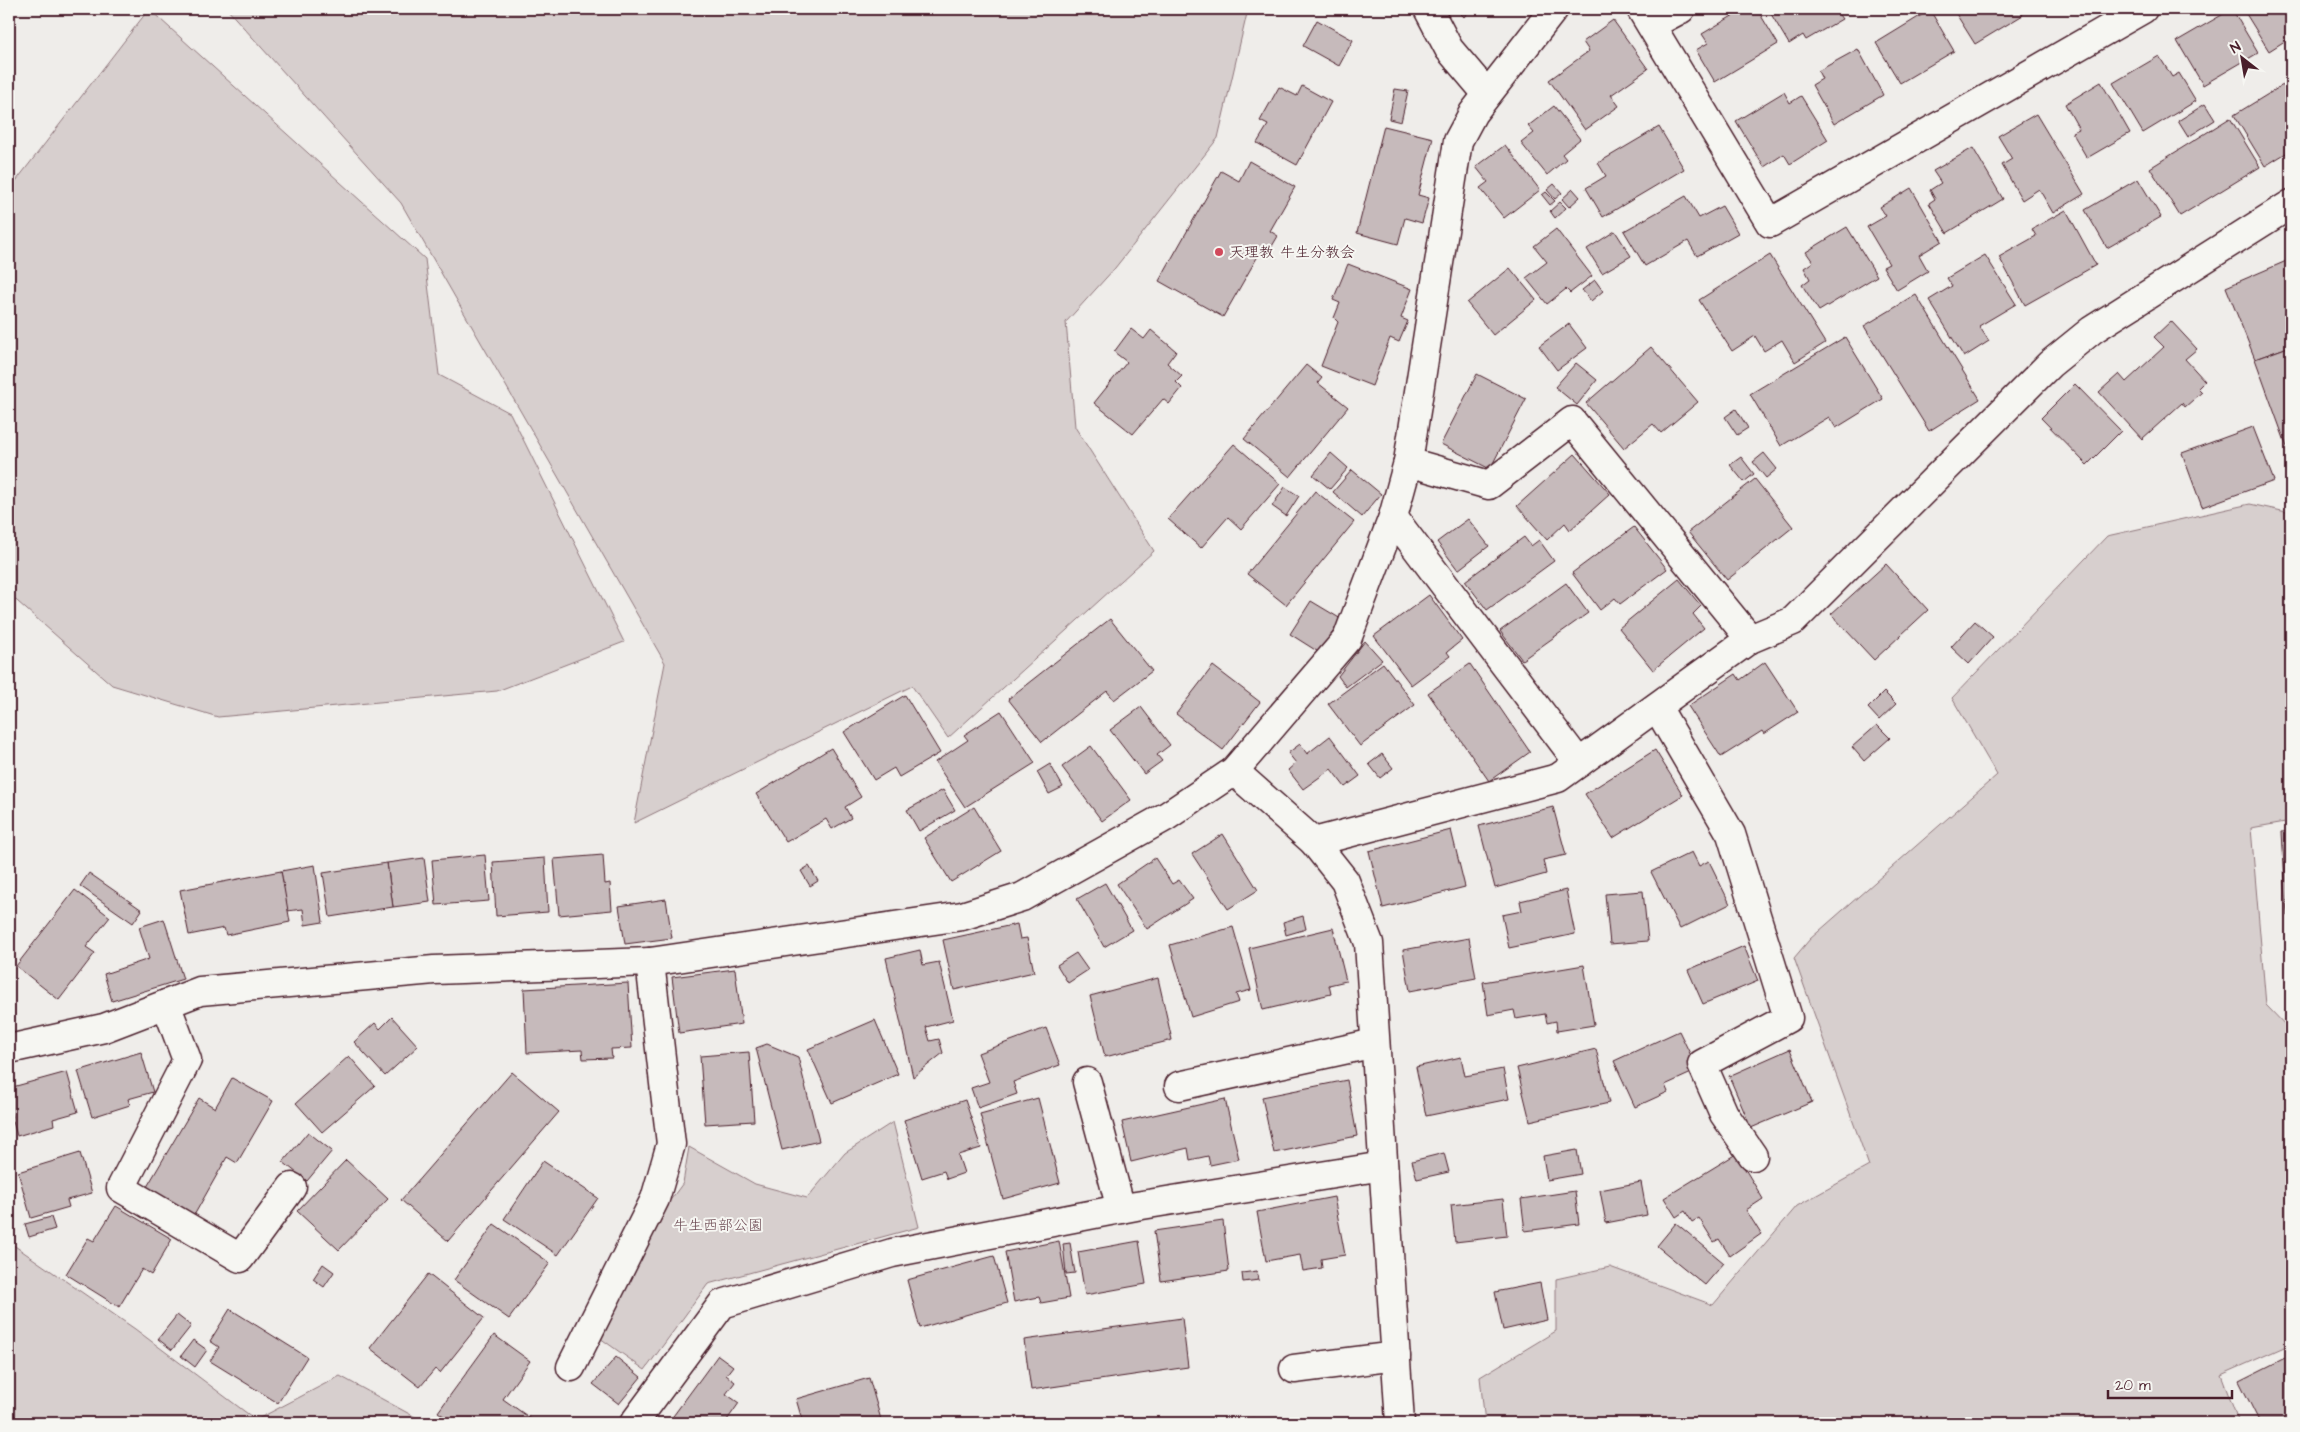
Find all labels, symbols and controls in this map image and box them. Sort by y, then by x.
north arrow [2218,32,2268,82]
text: N [2227,37,2245,59]
place label: 天理教 牛生分教会 [1229,242,1355,263]
marker: 天理教 牛生分教会 [1213,246,1225,258]
park label: 牛生西部公園 [673,1215,763,1236]
scale bar [2108,1367,2231,1399]
text: 20 m [2115,1375,2151,1396]

